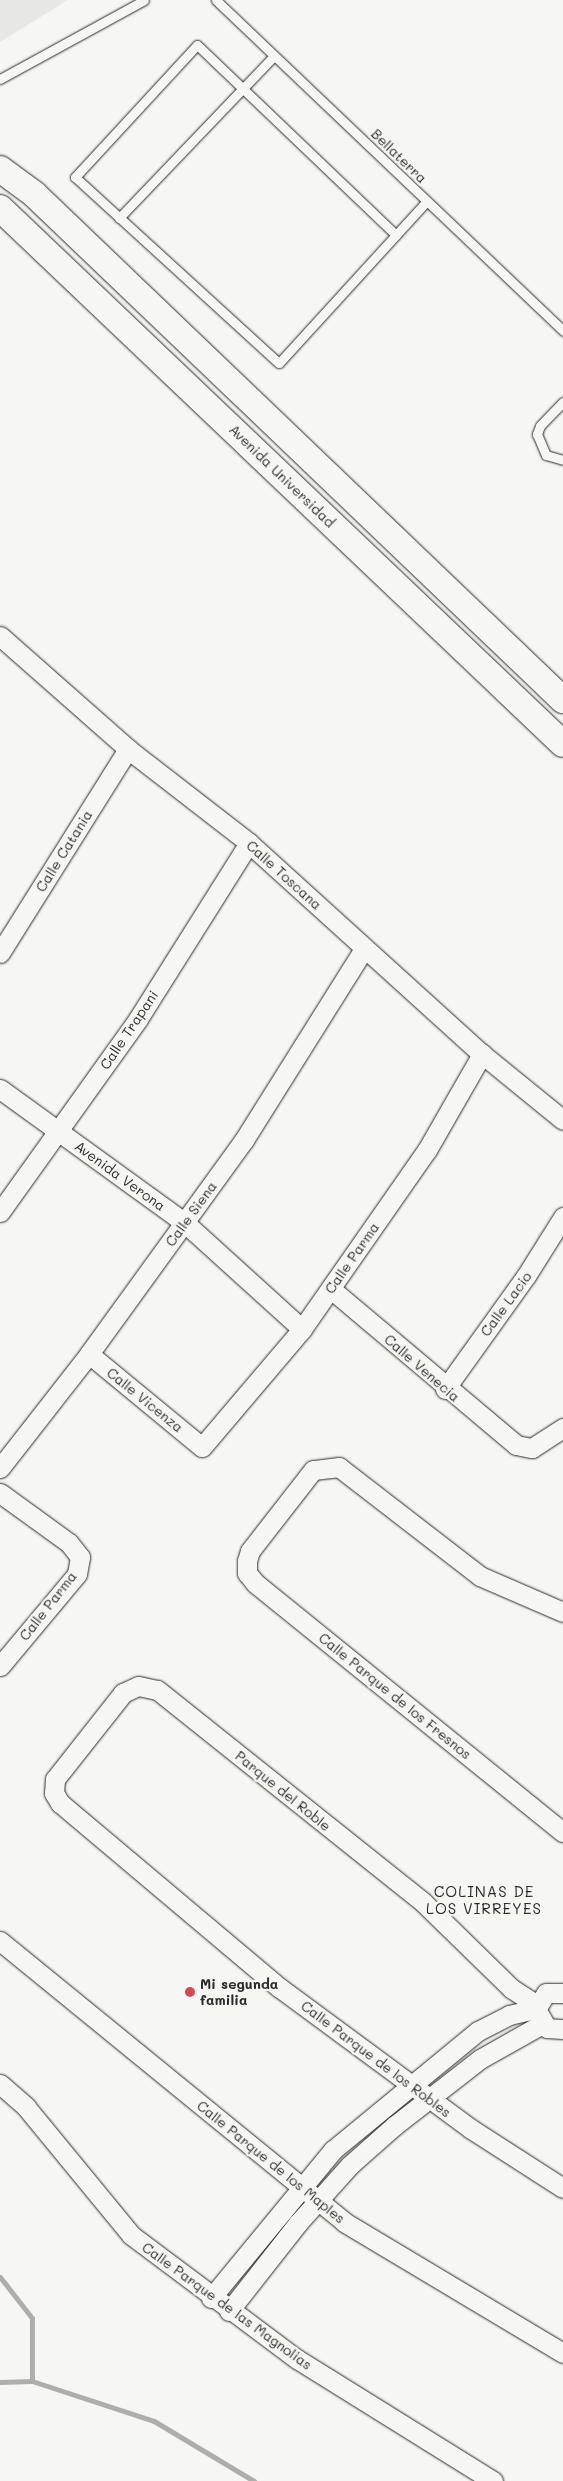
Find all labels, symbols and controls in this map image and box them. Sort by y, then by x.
street label: Bellaterra [368,125,430,187]
street label: Avenida Universidad [226,421,338,531]
street label: Calle Catania [32,807,96,895]
street label: Calle Toscana [243,837,325,913]
street label: Calle Trapani [96,987,162,1073]
street label: Avenida Verona [71,1137,169,1215]
street label: Calle Siena [162,1178,220,1250]
street label: Calle Parma [321,1219,383,1297]
street label: Calle Lacio [477,1268,535,1340]
street label: Calle Venecia [381,1331,463,1405]
street label: Calle Vicenza [103,1364,187,1436]
street label: Calle Parma [16,1568,80,1644]
street label: Calle Parque de los Fresnos [315,1629,475,1763]
street label: Parque del Roble [232,1747,334,1835]
district label: COLINAS DE LOS VIRREYES [425,1882,543,1917]
place label: Mi segunda familia [200,1976,278,2008]
marker: Mi segunda familia [184,1986,196,1998]
street label: Calle Parque de los Robles [298,1997,454,2121]
street label: Calle Parque de los Maples [194,2097,348,2227]
street label: Calle Parque de las Magnolias [139,2239,315,2373]

